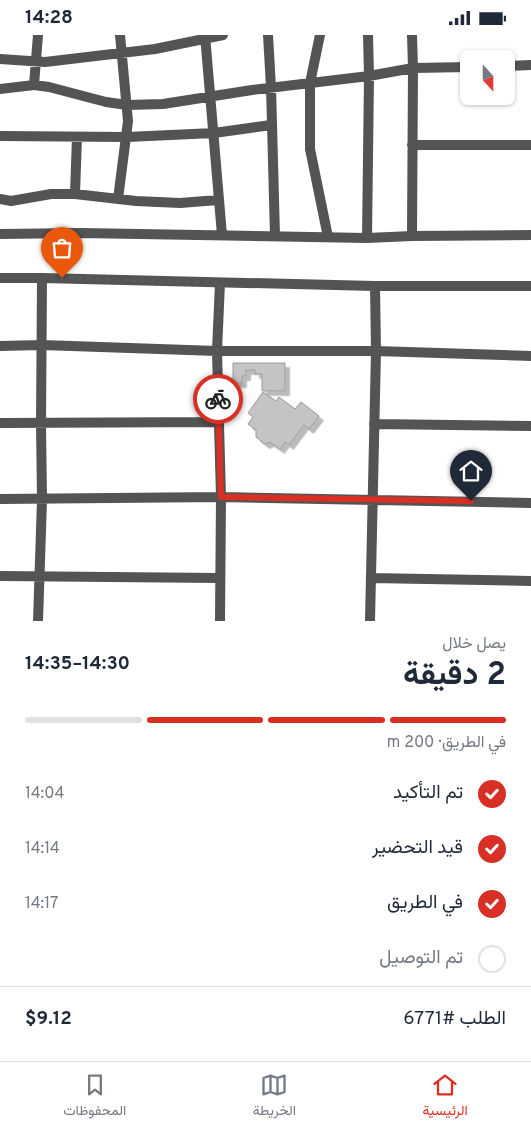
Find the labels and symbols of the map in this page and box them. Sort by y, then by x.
north arrow [460,50,515,105]
pin [41,227,83,278]
courier [193,374,243,424]
pin [450,450,492,501]

